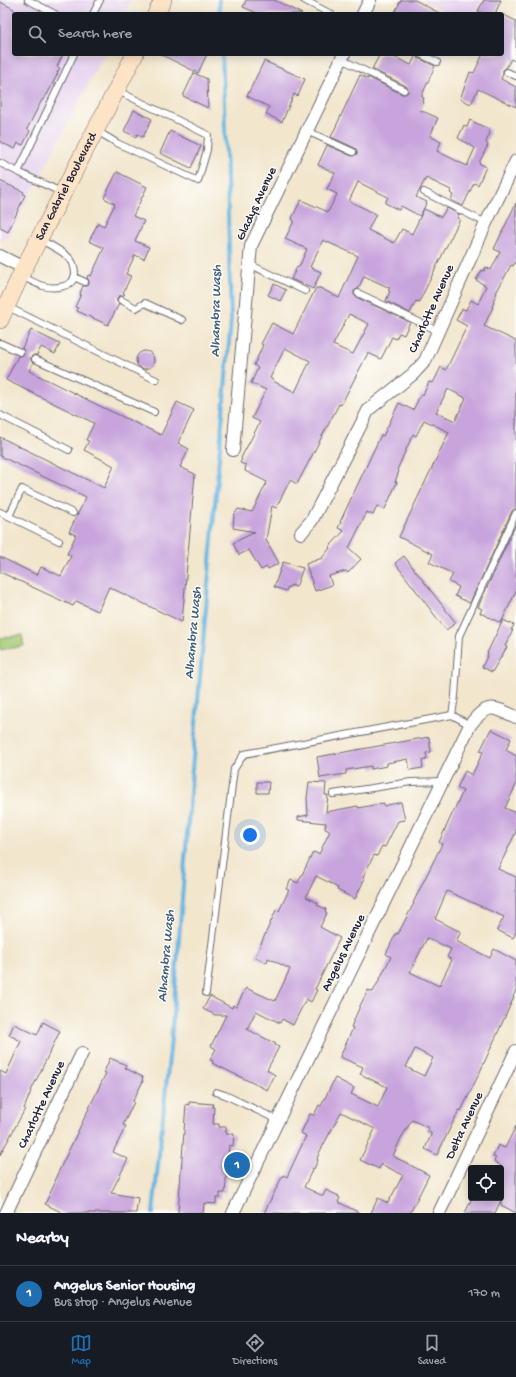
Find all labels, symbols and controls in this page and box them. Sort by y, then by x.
search box [12,12,504,56]
icon: search [26,23,48,45]
text: Search here [58,25,132,43]
street label: San Gabriel Boulevard [32,129,101,243]
street label: Gladys Avenue [233,165,281,243]
street label: Charlotte Avenue [406,262,458,355]
water label: Alhambra Wash [208,264,226,357]
water label: Alhambra Wash [182,586,207,680]
your location [240,825,260,845]
water label: Alhambra Wash [155,909,180,1003]
street label: Angelus Avenue [319,912,369,994]
street label: Charlotte Avenue [15,1059,69,1151]
street label: Delta Avenue [442,1090,487,1163]
pin: 1 [224,1150,250,1180]
map controls [468,1165,504,1201]
button: locate [468,1165,504,1201]
text: Nearby [16,1229,69,1249]
text: Angelus Senior Housing [54,1277,195,1295]
text: 1 [26,1286,32,1301]
text: 170 m [468,1286,500,1301]
text: Bus stop · Angelus Avenue [54,1295,192,1310]
tab: Map [70,1332,92,1368]
tab: Directions [233,1332,277,1368]
tab: Saved [418,1332,446,1368]

